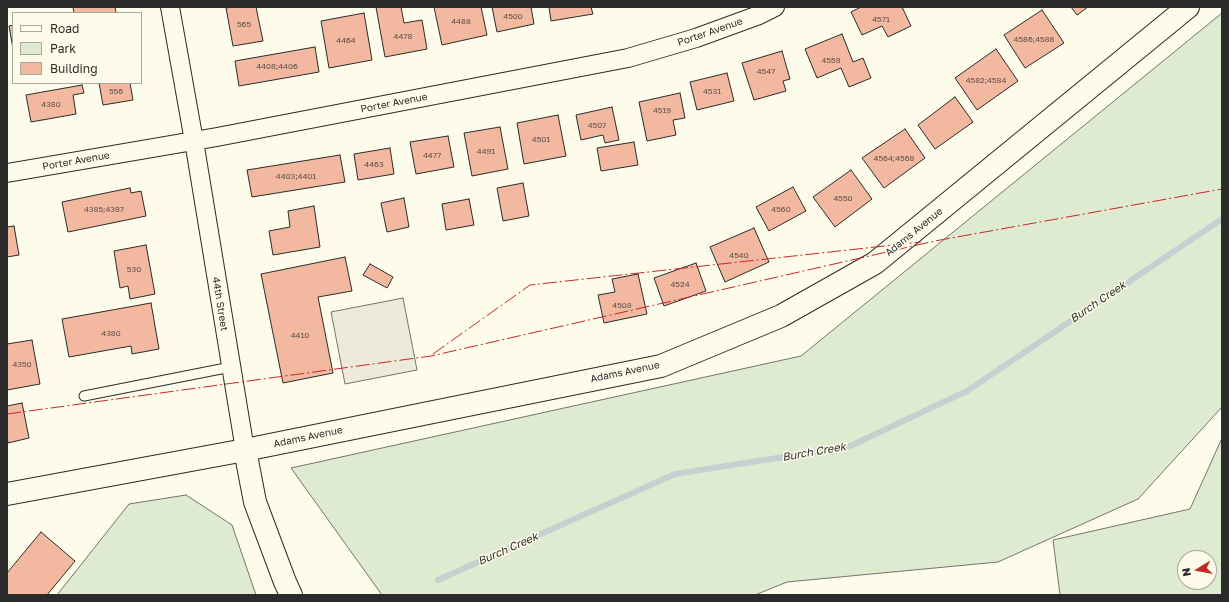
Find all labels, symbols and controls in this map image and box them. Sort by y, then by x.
house number: 4500 [503,11,523,21]
legend [12,12,142,84]
house number: 4571 [872,14,890,24]
street label: Porter Avenue [676,15,744,49]
house number: 4488 [451,16,471,26]
house number: 565 [237,19,251,29]
text: Road [50,21,79,36]
house number: 4478 [394,31,412,41]
house number: 4586;4588 [1014,34,1054,44]
house number: 4464 [336,35,356,45]
text: Park [50,41,76,56]
house number: 4559 [822,55,840,65]
text: Building [50,61,98,76]
house number: 4408;4406 [256,61,298,71]
house number: 4547 [757,66,775,76]
house number: 4582;4584 [966,75,1006,85]
house number: 556 [109,86,123,96]
house number: 4531 [703,86,721,96]
street label: Porter Avenue [359,91,429,115]
house number: 4380 [41,99,61,109]
house number: 4519 [653,105,671,115]
house number: 4507 [588,120,606,130]
house number: 4501 [532,134,550,144]
house number: 4491 [477,146,495,156]
street label: Porter Avenue [41,149,111,173]
house number: 4477 [423,150,441,160]
house number: 4564;4568 [874,153,914,163]
house number: 4463 [364,159,384,169]
house number: 4403;4401 [276,171,316,181]
house number: 4550 [833,193,853,203]
house number: 4385;4397 [84,204,124,214]
house number: 4560 [771,204,791,214]
street label: Adams Avenue [883,205,945,259]
house number: 4540 [729,250,749,260]
house number: 530 [127,264,141,274]
street label: 44th Street [210,276,230,332]
house number: 4524 [670,279,690,289]
water label: Burch Creek [1068,279,1128,325]
house number: 4508 [612,300,632,310]
house number: 4380 [101,328,121,338]
house number: 4410 [291,330,309,340]
house number: 4350 [12,359,32,369]
street label: Adams Avenue [589,359,661,385]
street label: Adams Avenue [272,424,344,450]
water label: Burch Creek [781,440,847,464]
water label: Burch Creek [476,530,540,568]
north arrow [1177,550,1217,590]
text: N [1179,567,1193,578]

